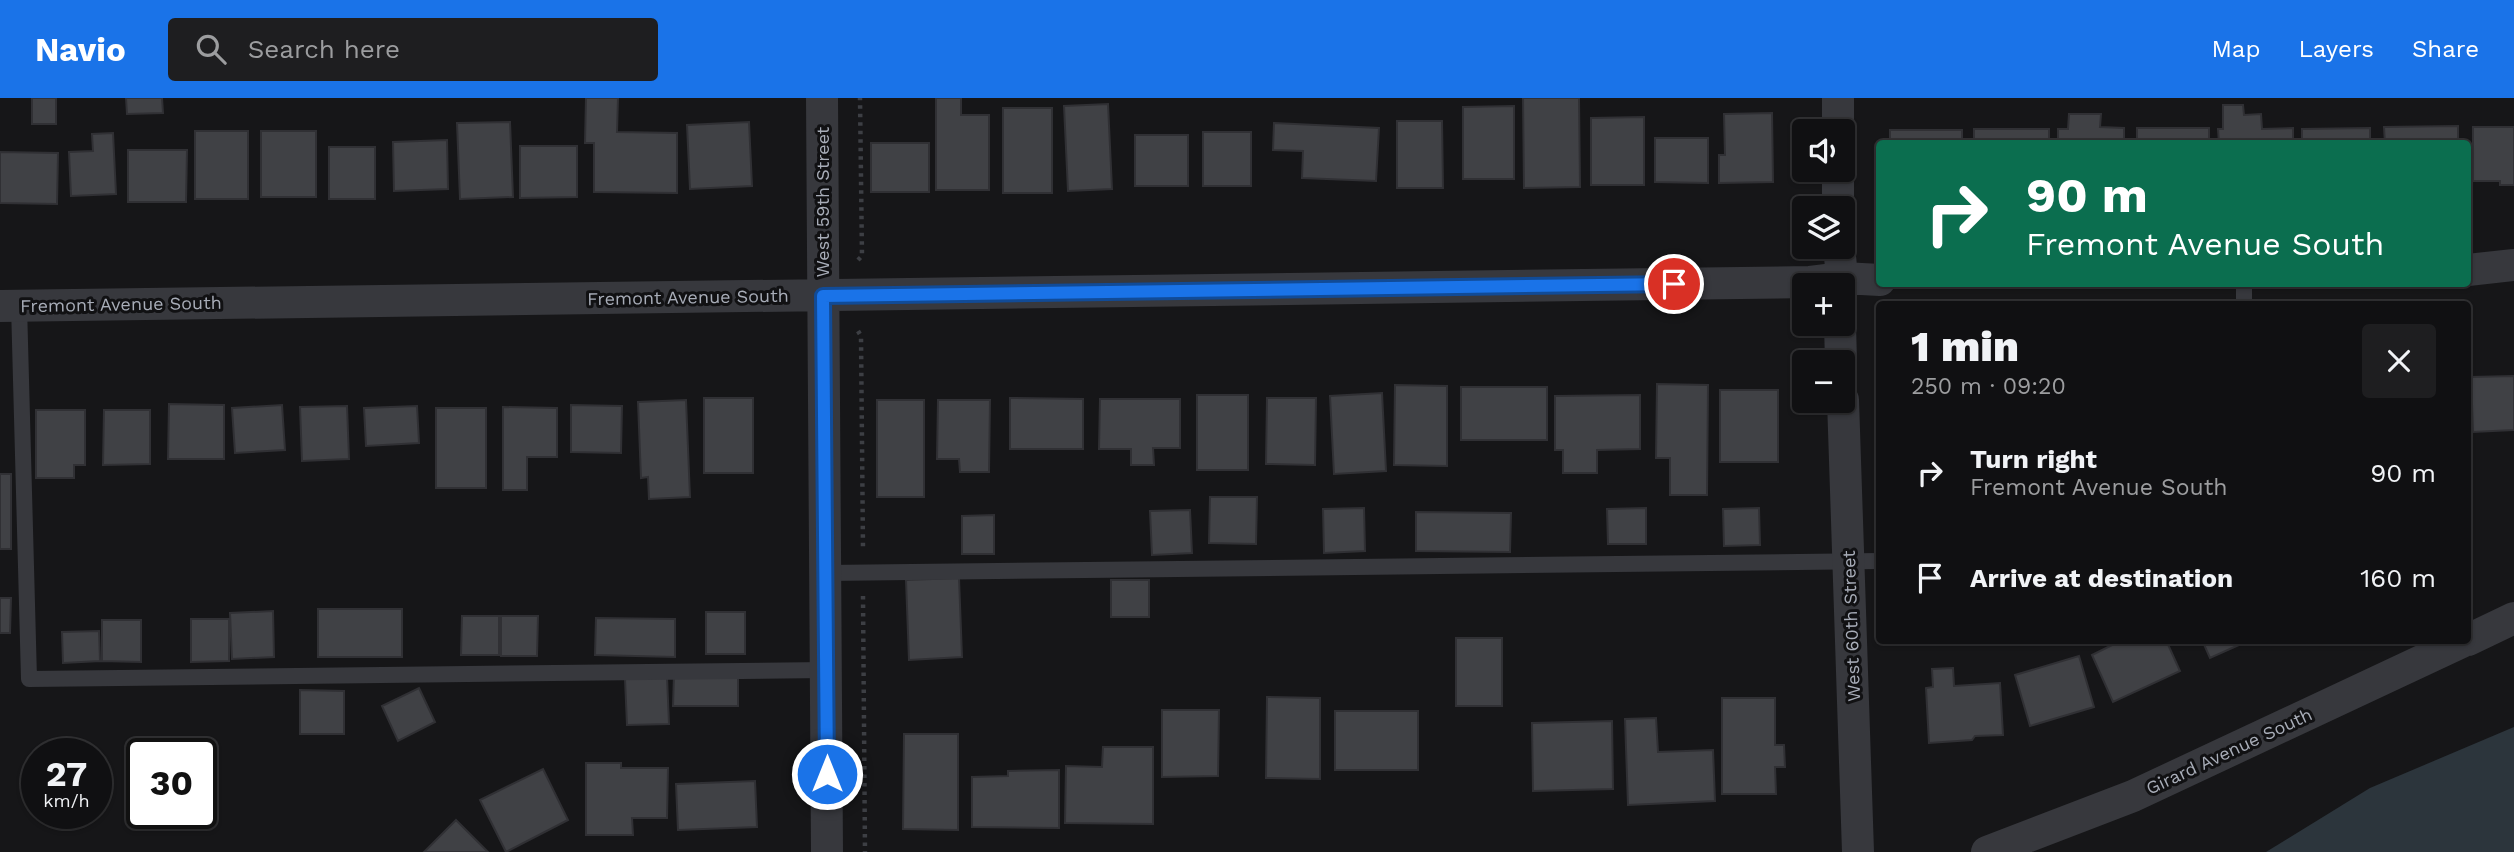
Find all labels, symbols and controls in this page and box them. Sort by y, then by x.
search box [168,18,658,81]
text: Navio [35,30,126,69]
icon: search [192,30,230,68]
text: Search here [248,34,400,64]
text: Map [2212,35,2260,63]
text: Layers [2298,35,2374,63]
text: Share [2412,35,2479,63]
map controls [1792,119,1855,413]
button: sound [1792,119,1855,182]
street label: West 59th Street [812,126,833,277]
text: 90 m [2026,166,2148,224]
icon: right [1911,168,2002,259]
button: layers [1792,196,1855,259]
text: Fremont Avenue South [2026,225,2384,263]
pin [1644,254,1704,314]
icon: arrive [1655,265,1693,303]
button: + [1792,273,1855,336]
street label: Fremont Avenue South [587,285,789,309]
street label: Fremont Avenue South [20,292,222,316]
text: 1 min [1911,322,2019,371]
button: close [2362,324,2436,398]
button: − [1792,350,1855,413]
text: 250 m · 09:20 [1911,373,2066,400]
text: Turn right [1970,444,2097,474]
icon: right [1911,454,1949,492]
text: 90 m [2370,458,2436,488]
text: Fremont Avenue South [1970,474,2228,501]
street label: West 60th Street [1838,550,1864,702]
icon: arrive [1911,559,1949,597]
text: Arrive at destination [1970,563,2233,593]
text: 160 m [2360,563,2436,593]
street label: Girard Avenue South [2143,703,2315,799]
position arrow [790,737,864,811]
speed limit sign: 30 [126,738,217,829]
text: 27 [46,753,87,795]
text: km/h [43,790,90,811]

